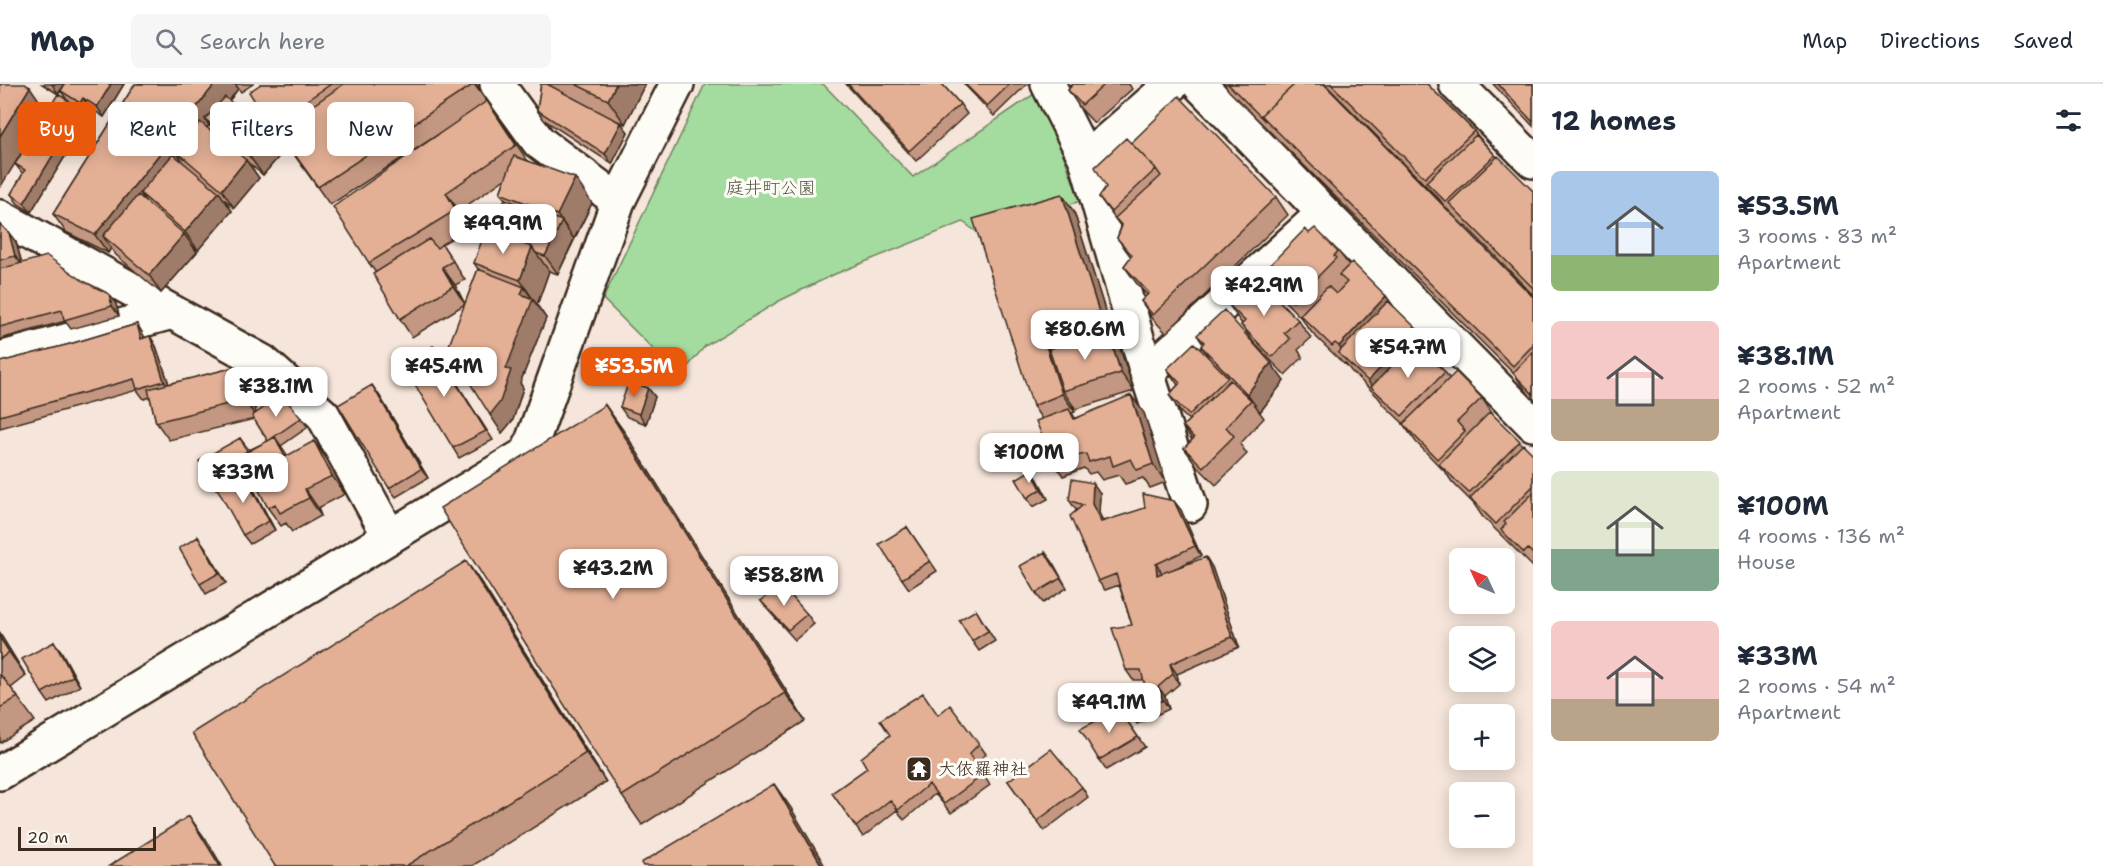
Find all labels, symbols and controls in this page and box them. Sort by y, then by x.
search box [131,14,551,68]
text: Map [30,22,95,60]
icon: search [152,25,185,58]
text: Search here [200,27,325,56]
text: Map [1802,27,1847,55]
text: Directions [1880,27,1980,55]
text: Saved [2013,27,2073,55]
chip: Buy [18,102,96,156]
chip: Rent [108,102,198,156]
chip: Filters [210,102,315,156]
chip: New [327,102,414,156]
text: 12 homes [1551,103,1676,138]
icon: filters [2052,104,2085,137]
park label: 庭井町公園 [726,176,816,200]
text: ¥53.5M [1737,188,1839,223]
icon: home [1599,195,1671,267]
pin: ¥49.9M [454,204,552,255]
text: ¥49.9M [464,210,542,236]
text: 3 rooms · 83 m² [1737,223,1897,249]
text: Apartment [1737,249,1841,275]
pin: ¥42.9M [1215,266,1313,317]
text: ¥42.9M [1225,272,1303,298]
pin: ¥80.6M [1036,310,1134,361]
text: ¥80.6M [1045,316,1125,342]
pin: ¥54.7M [1359,328,1457,379]
text: ¥54.7M [1369,334,1447,360]
text: ¥38.1M [1737,338,1834,373]
icon: home [1599,345,1671,417]
pin: ¥45.4M [395,347,493,398]
pin: ¥53.5M [585,347,683,398]
text: ¥45.4M [405,353,483,379]
text: ¥53.5M [595,353,673,379]
pin: ¥38.1M [227,367,325,418]
text: ¥38.1M [239,373,313,399]
text: 2 rooms · 52 m² [1737,373,1895,399]
text: Apartment [1737,399,1841,425]
pin: ¥100M [987,433,1071,484]
text: ¥100M [994,439,1064,465]
pin: ¥33M [207,453,279,504]
text: ¥33M [212,459,274,485]
text: ¥100M [1737,488,1829,523]
icon: home [1599,495,1671,567]
text: 4 rooms · 136 m² [1737,523,1905,549]
north arrow [1449,548,1515,614]
map controls [1449,548,1515,848]
pin: ¥43.2M [564,549,662,600]
text: House [1737,549,1796,575]
text: ¥43.2M [573,555,653,581]
pin: ¥58.8M [735,556,833,607]
text: ¥58.8M [744,562,824,588]
button: layers [1449,626,1515,692]
text: ¥33M [1737,638,1818,673]
icon: home [1599,645,1671,717]
text: 2 rooms · 54 m² [1737,673,1896,699]
pin: ¥49.1M [1060,683,1158,734]
text: ¥49.1M [1072,689,1146,715]
text: Apartment [1737,699,1841,725]
button: + [1449,704,1515,770]
temple icon: 大依羅神社 [904,754,934,784]
place label: 大依羅神社 [938,757,1028,781]
button: − [1449,782,1515,848]
scale bar [18,824,156,852]
text: 20 m [27,827,68,848]

